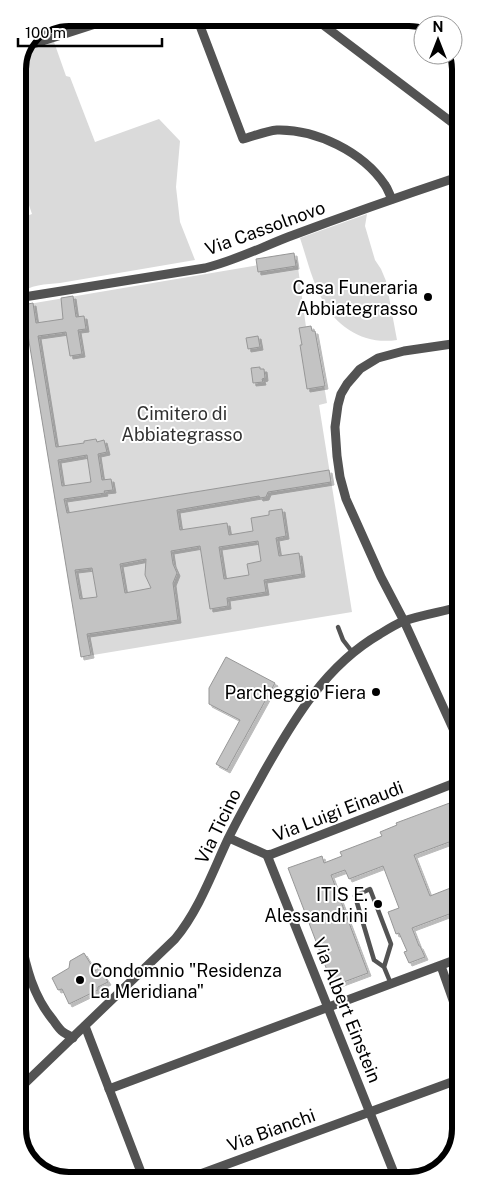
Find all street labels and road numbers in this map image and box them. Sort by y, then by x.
street label: Via Cassolnovo [202,197,328,259]
street label: Via Luigi Einaudi [270,776,406,846]
street label: Via Ticino [191,785,245,867]
street label: Via Albert Einstein [308,934,386,1086]
street label: Via Bianchi [224,1104,318,1156]

